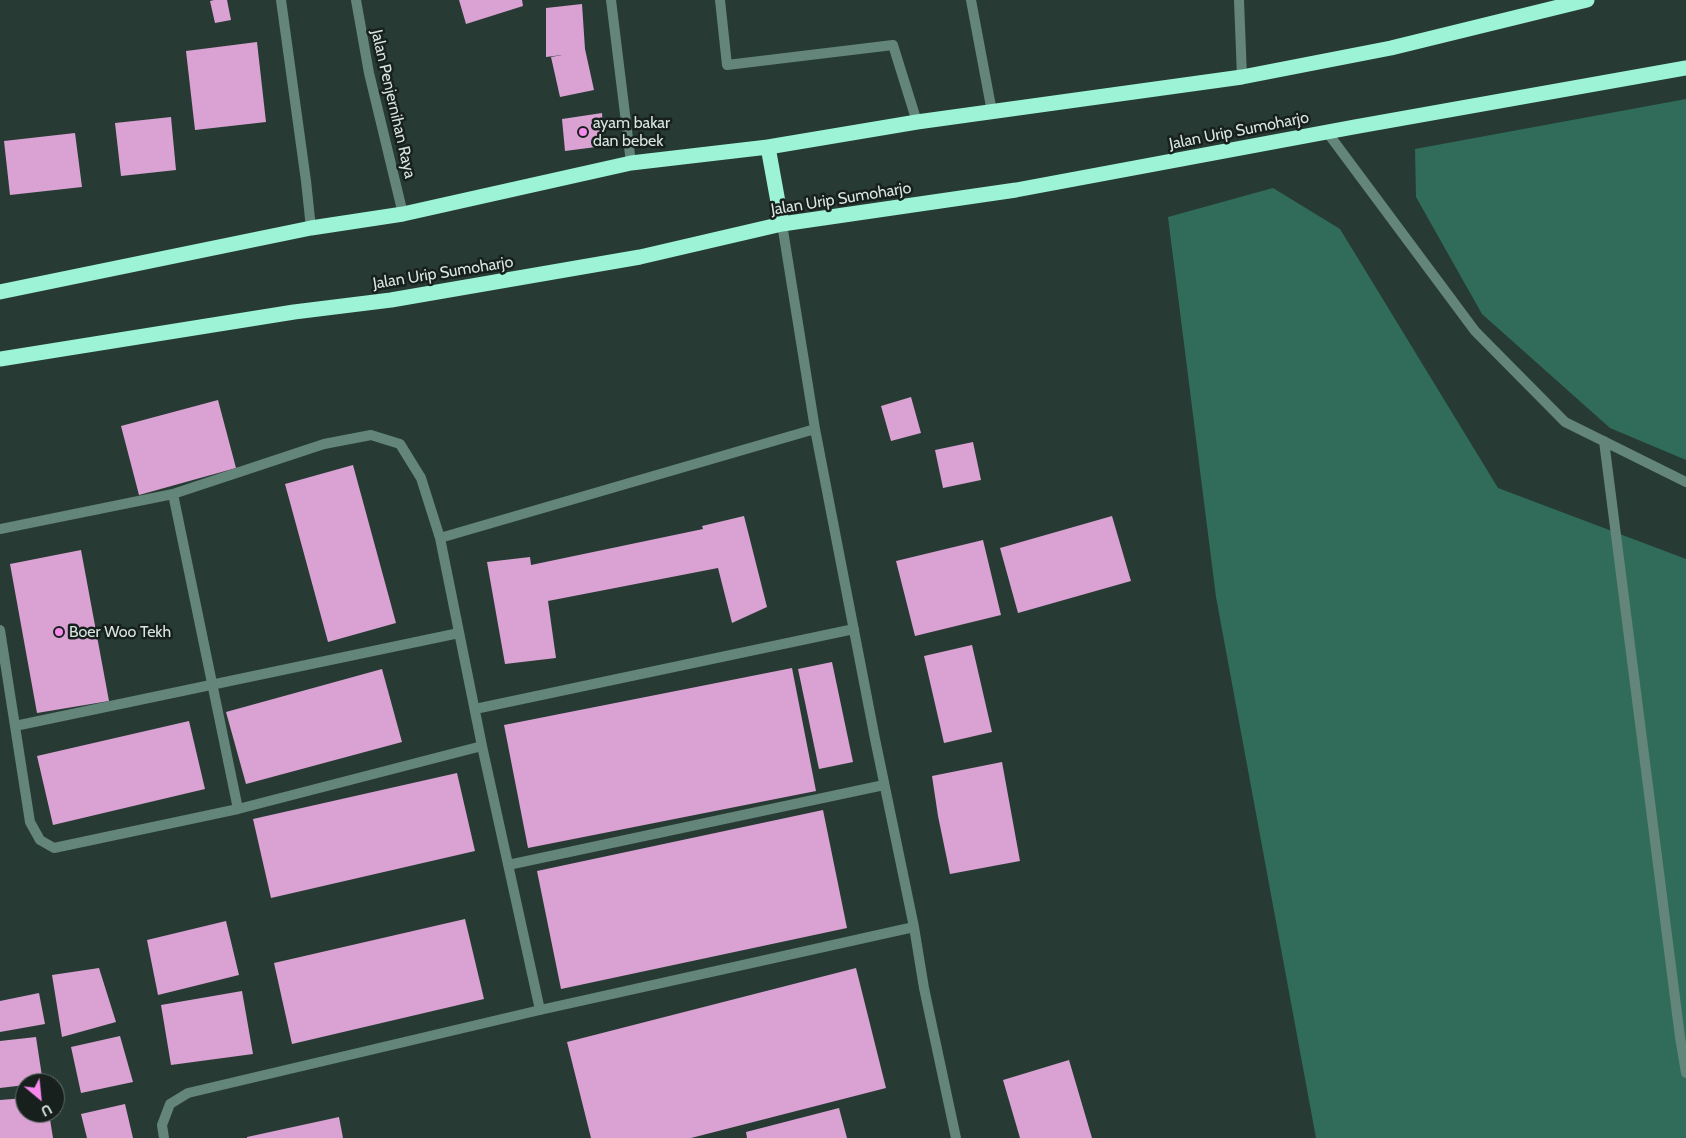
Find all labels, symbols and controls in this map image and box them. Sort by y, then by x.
street label: Jalan Penjernihan Raya [367,28,419,180]
street label: Jalan Urip Sumoharjo [1167,108,1311,154]
place label: ayam bakar dan bebek [593,113,670,151]
marker: ayam bakar dan bebek [577,126,589,138]
street label: Jalan Urip Sumoharjo [769,178,913,220]
street label: Jalan Urip Sumoharjo [371,252,515,294]
place label: Boer Woo Tekh [69,622,171,642]
marker: Boer Woo Tekh [53,626,65,638]
north arrow [15,1073,65,1123]
text: U [38,1100,55,1121]

